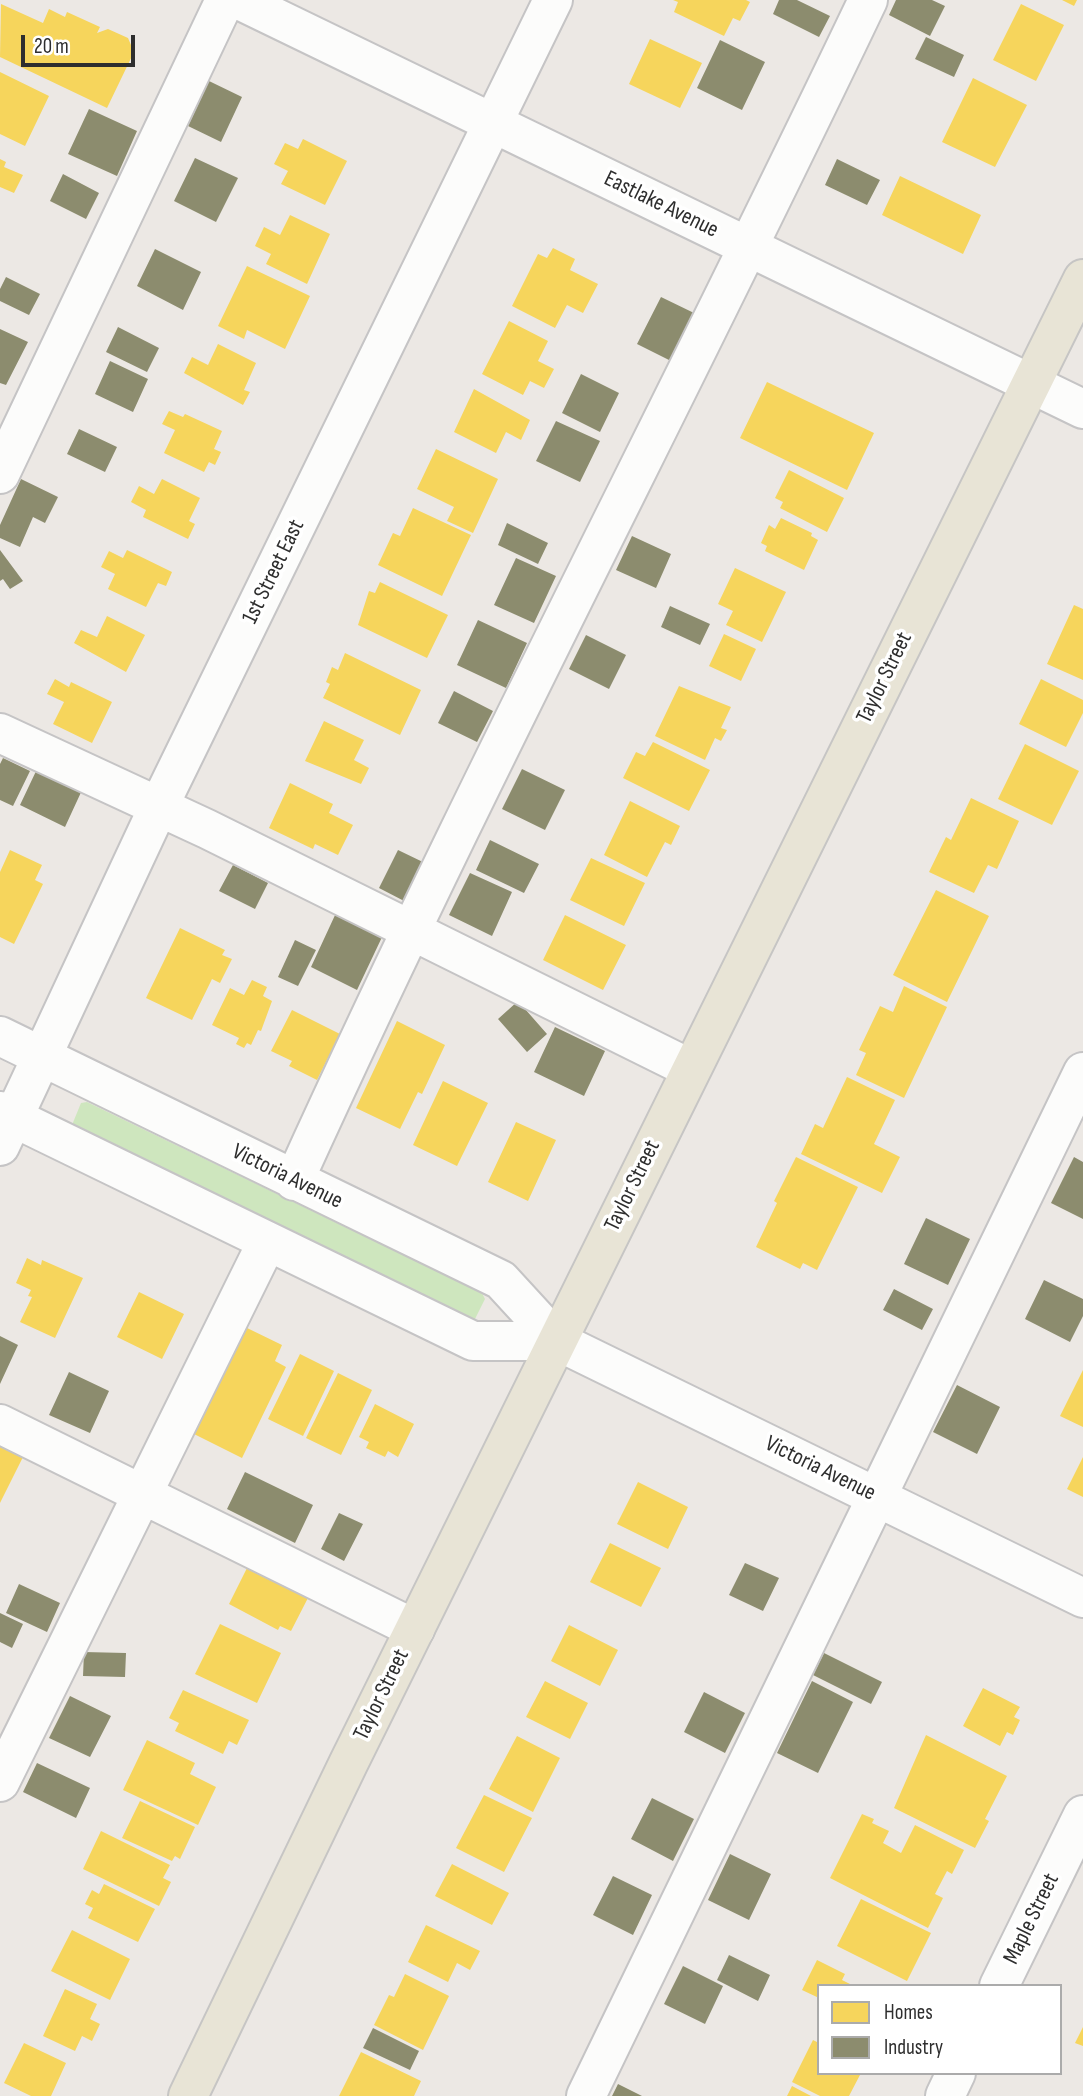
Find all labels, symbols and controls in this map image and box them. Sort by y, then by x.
scale bar [24,21,138,65]
text: 20 m [34,34,69,59]
street label: Eastlake Avenue [599,165,723,245]
street label: 1st Street East [237,515,311,629]
street label: Taylor Street [851,628,919,728]
street label: Taylor Street [599,1136,667,1236]
street label: Victoria Avenue [227,1138,347,1216]
street label: Victoria Avenue [760,1430,880,1508]
street label: Taylor Street [348,1645,416,1745]
street label: Maple Street [998,1869,1066,1969]
legend [817,1984,1062,2075]
text: Homes [884,2000,933,2025]
text: Industry [884,2035,943,2060]

